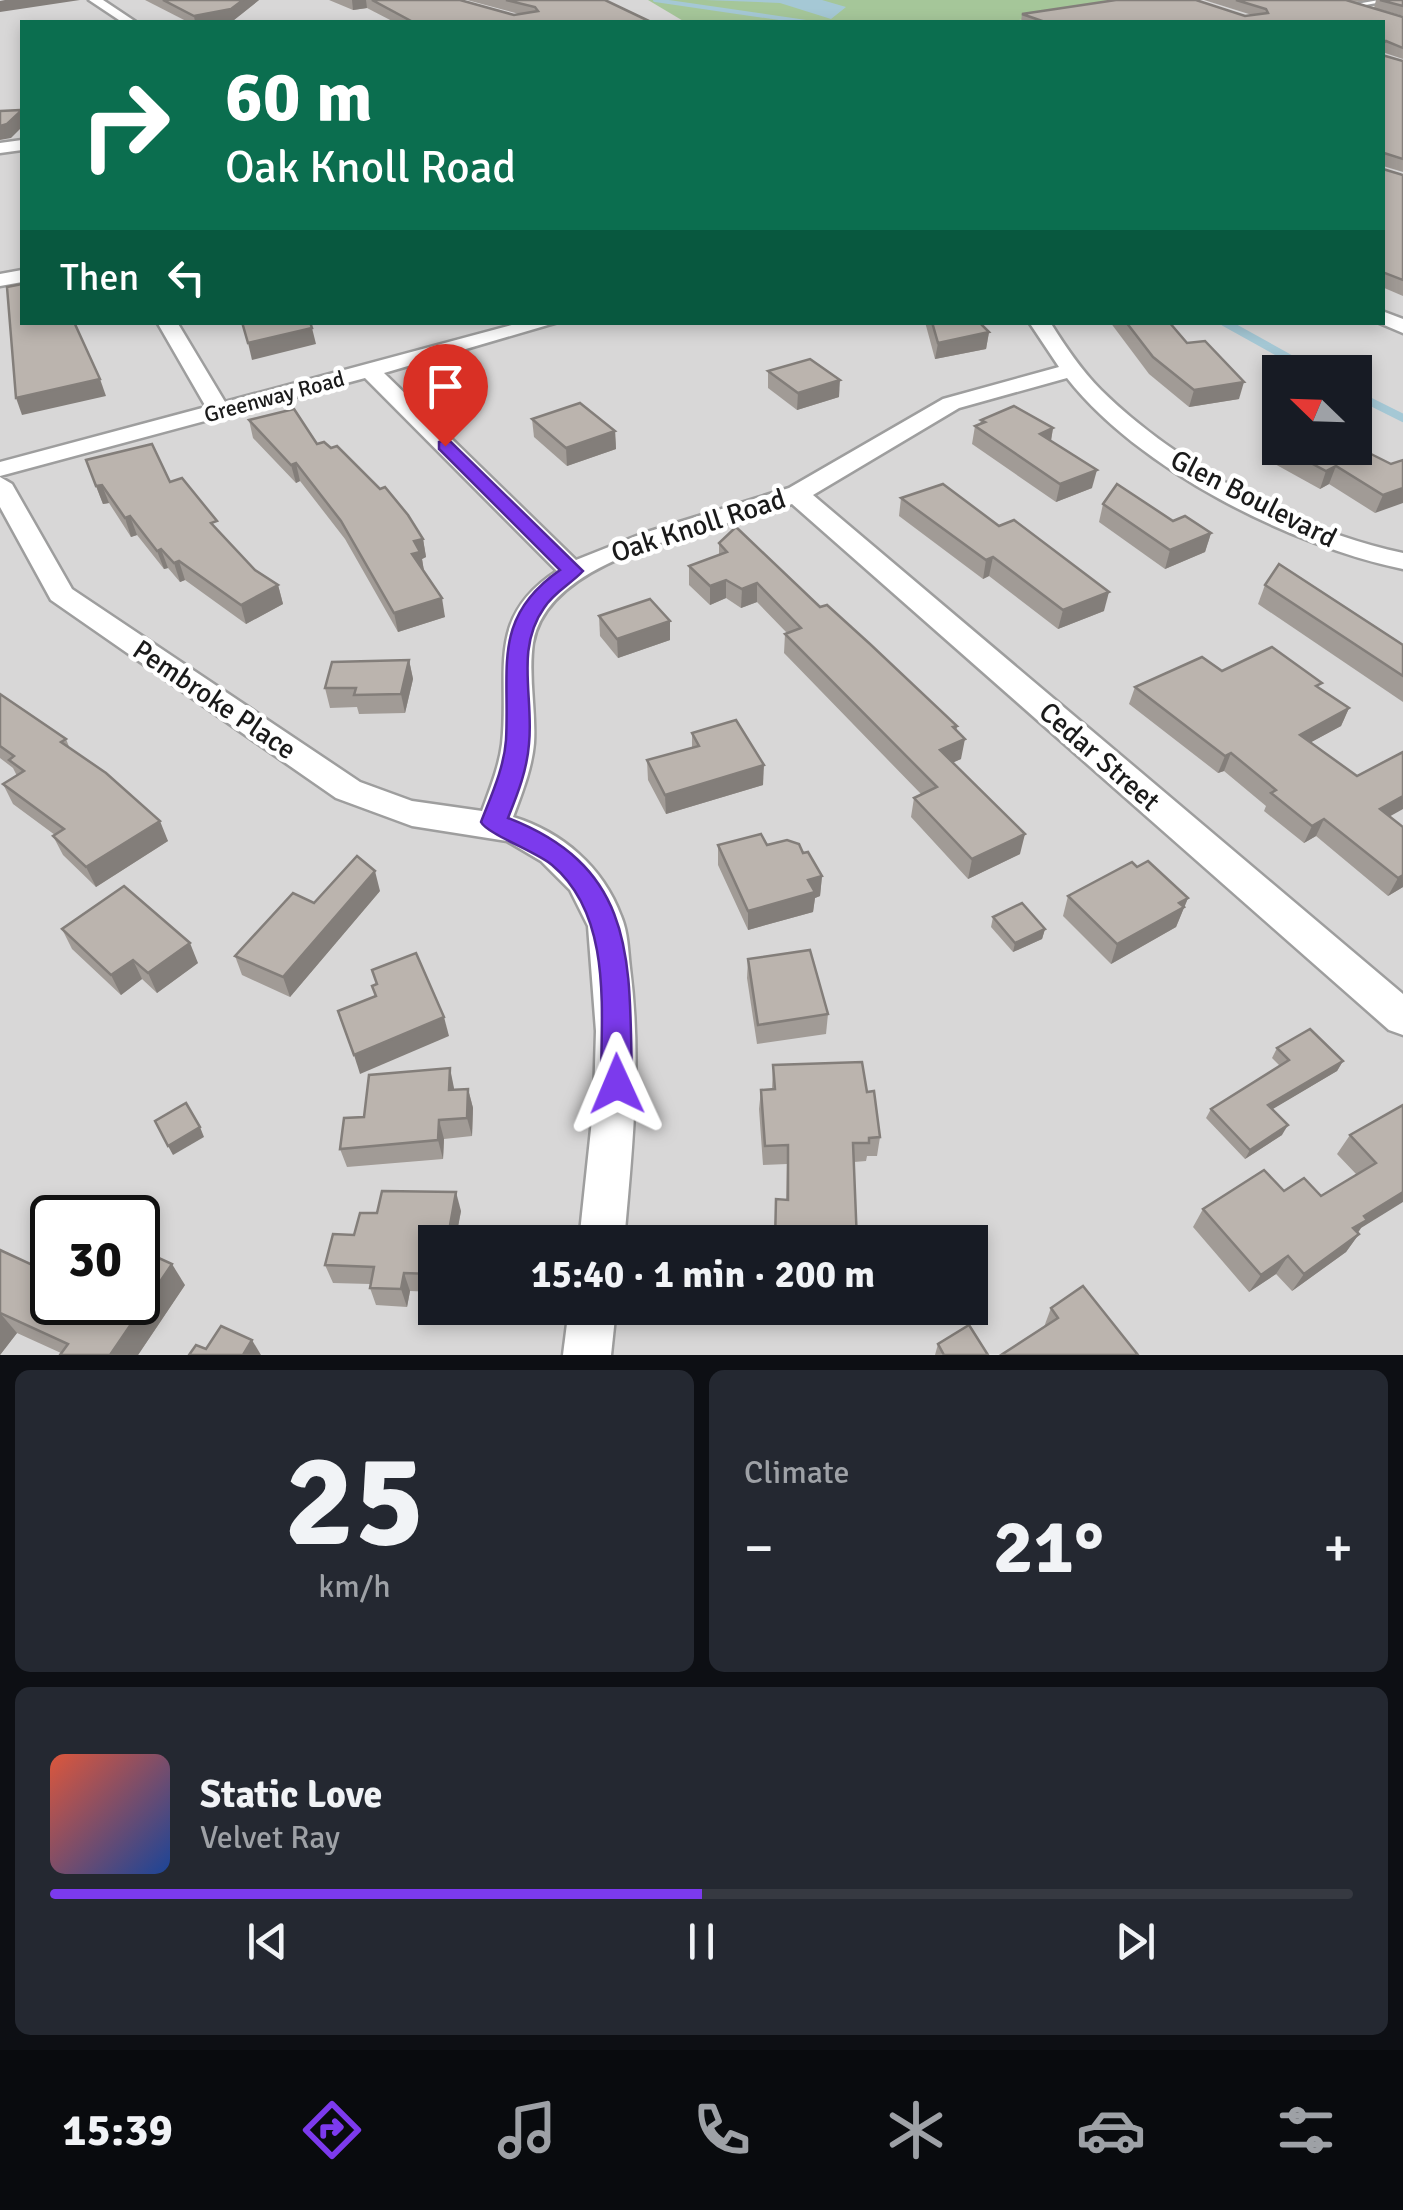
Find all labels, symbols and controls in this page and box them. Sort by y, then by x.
text: 60 m [225,54,373,140]
icon: right [60,60,190,190]
text: Oak Knoll Road [225,140,516,195]
icon: left [159,250,214,305]
text: Then [60,254,139,301]
pin [403,344,488,447]
north arrow [1262,355,1372,465]
map controls [1262,355,1372,465]
icon: arrive [418,359,473,414]
street label: Greenway Road [201,365,347,428]
street label: Glen Boulevard [1165,443,1342,555]
street label: Oak Knoll Road [607,482,790,570]
street label: Pembroke Place [126,633,302,767]
street label: Cedar Street [1032,695,1167,819]
position arrow [565,1032,669,1136]
speed limit sign: 30 [30,1195,160,1325]
text: 15:40 · 1 min · 200 m [531,1251,875,1298]
text: 25 [284,1422,425,1582]
text: Climate [744,1453,850,1492]
text: 21° [993,1501,1104,1594]
text: − [744,1514,774,1582]
text: + [1323,1514,1353,1582]
text: km/h [318,1567,391,1606]
text: Static Love [200,1771,382,1818]
text: Velvet Ray [200,1818,340,1857]
icon: previous [240,1914,295,1969]
icon: pause [674,1914,729,1969]
icon: next [1108,1914,1163,1969]
icon: directions [297,2095,367,2165]
icon: music [492,2095,562,2165]
icon: phone [687,2095,757,2165]
icon: climate [881,2095,951,2165]
icon: car [1076,2095,1146,2165]
icon: filters [1271,2095,1341,2165]
text: 15:39 [62,2103,173,2158]

